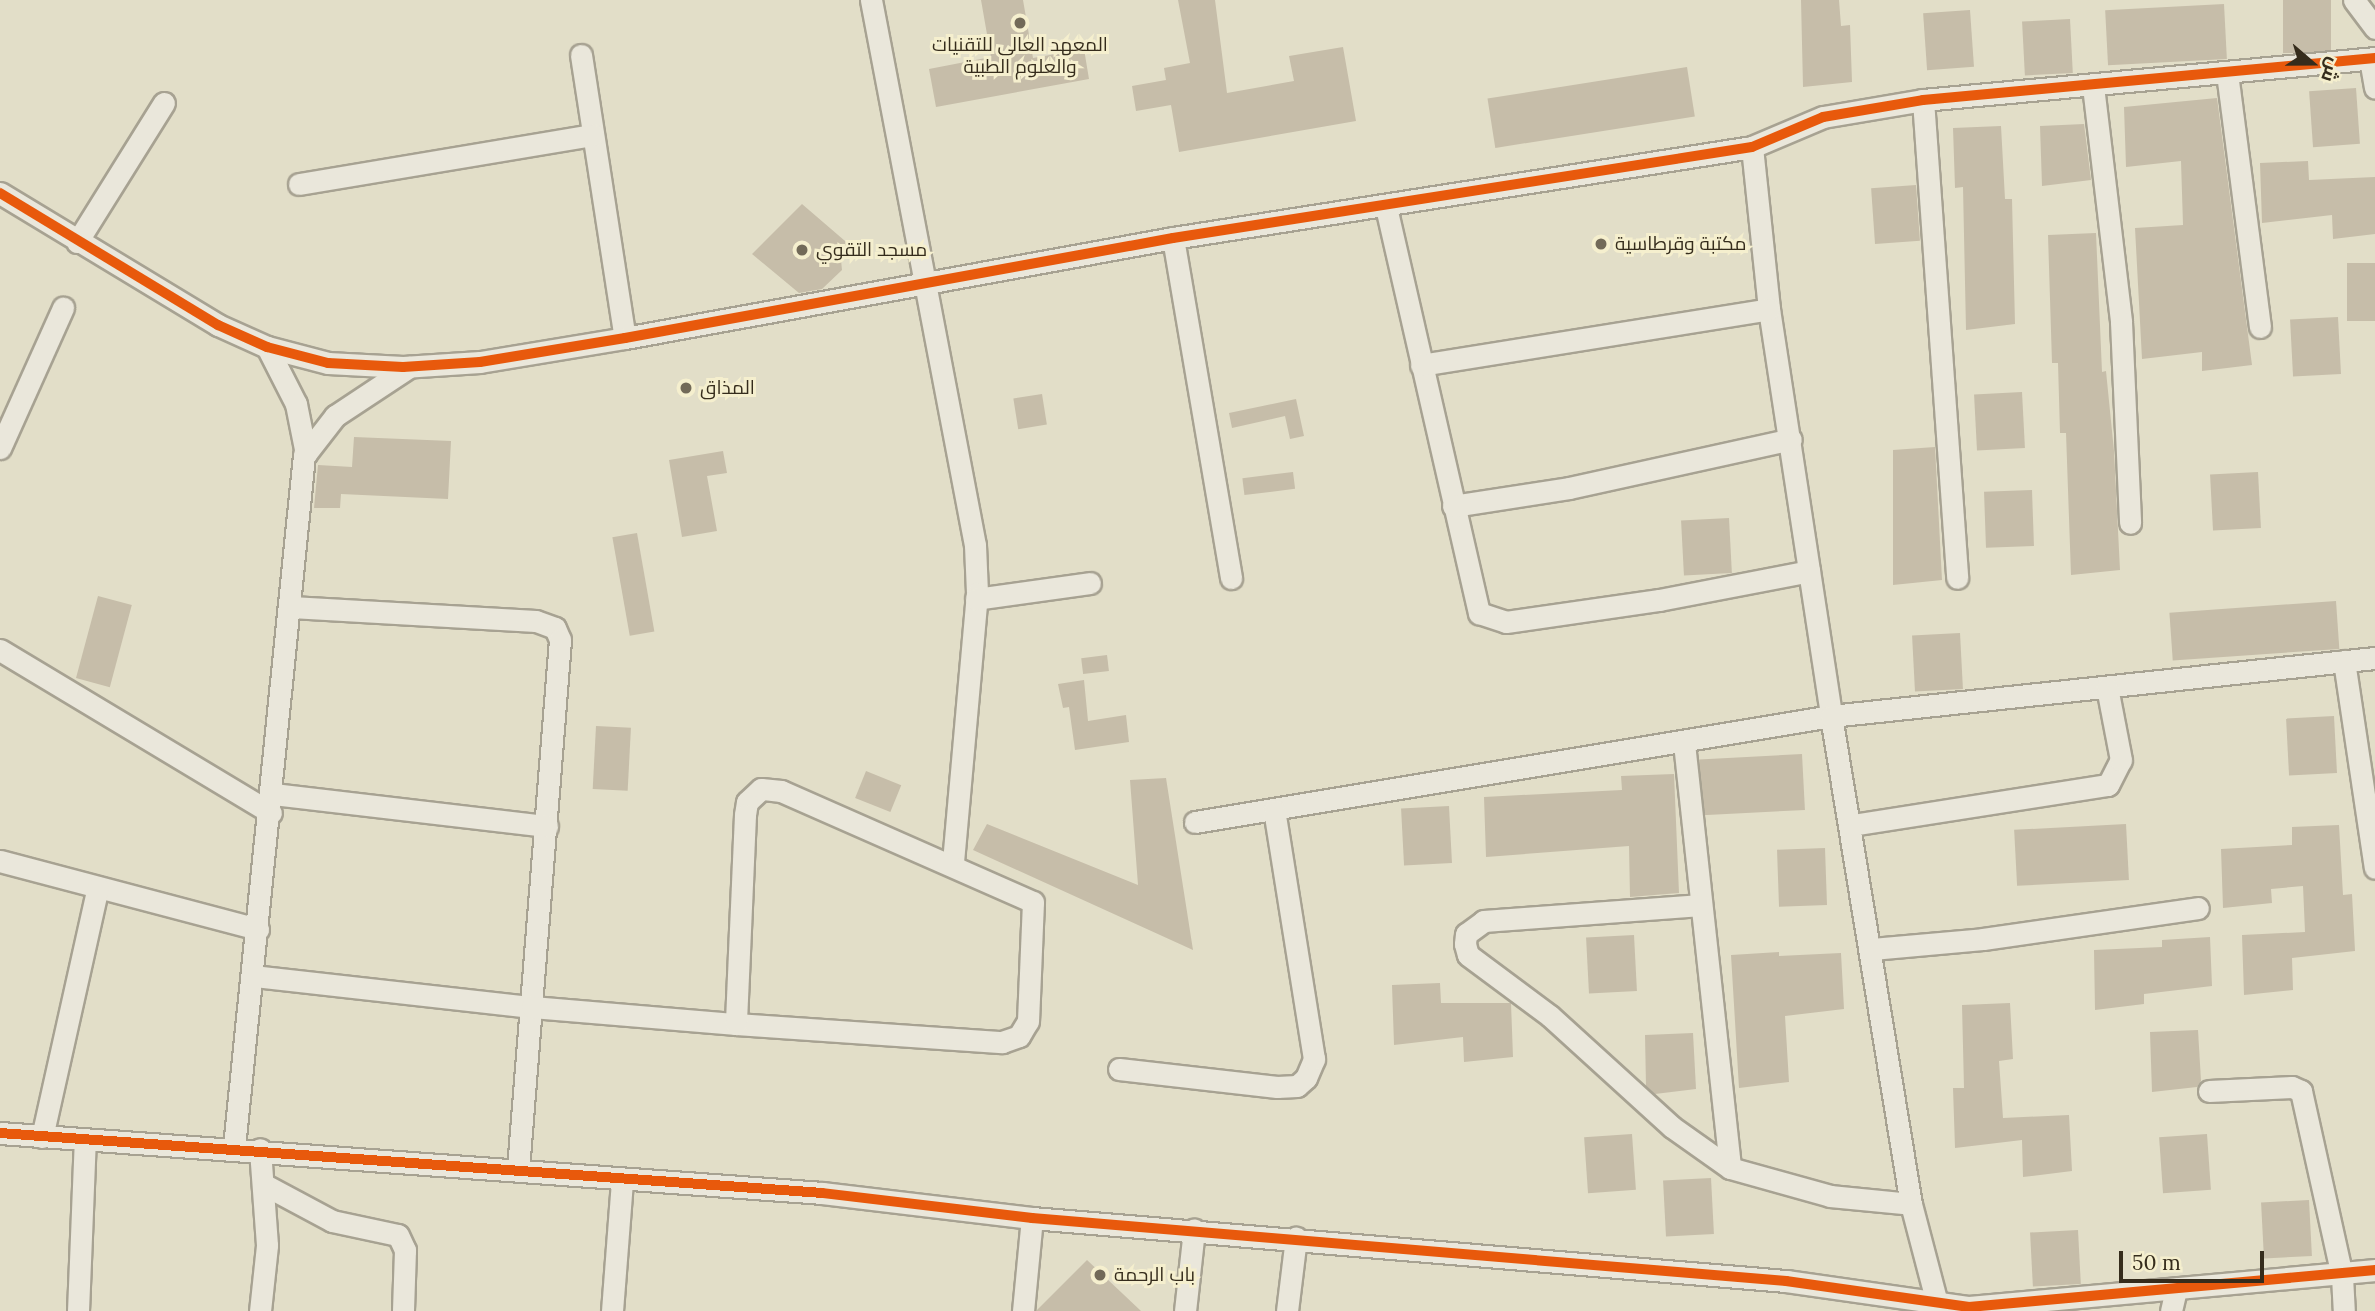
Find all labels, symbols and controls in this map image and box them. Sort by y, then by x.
marker: المعهد العالي للتقنيات والعلوم الطبية [1012,15,1028,31]
north arrow [2277,28,2347,98]
place label: المعهد العالي للتقنيات والعلوم الطبية [932,34,1108,78]
text: ش [2316,55,2347,86]
place label: مكتبة وقرطاسية [1615,233,1746,255]
marker: مكتبة وقرطاسية [1593,236,1609,252]
place label: مسجد التقوي [816,239,927,261]
marker: مسجد التقوي [794,242,810,258]
place label: المذاق [700,377,755,399]
marker: المذاق [678,380,694,396]
scale bar [2123,1238,2268,1282]
text: 50 m [2132,1249,2181,1276]
place label: باب الرحمة [1114,1264,1195,1286]
marker: باب الرحمة [1092,1267,1108,1283]

